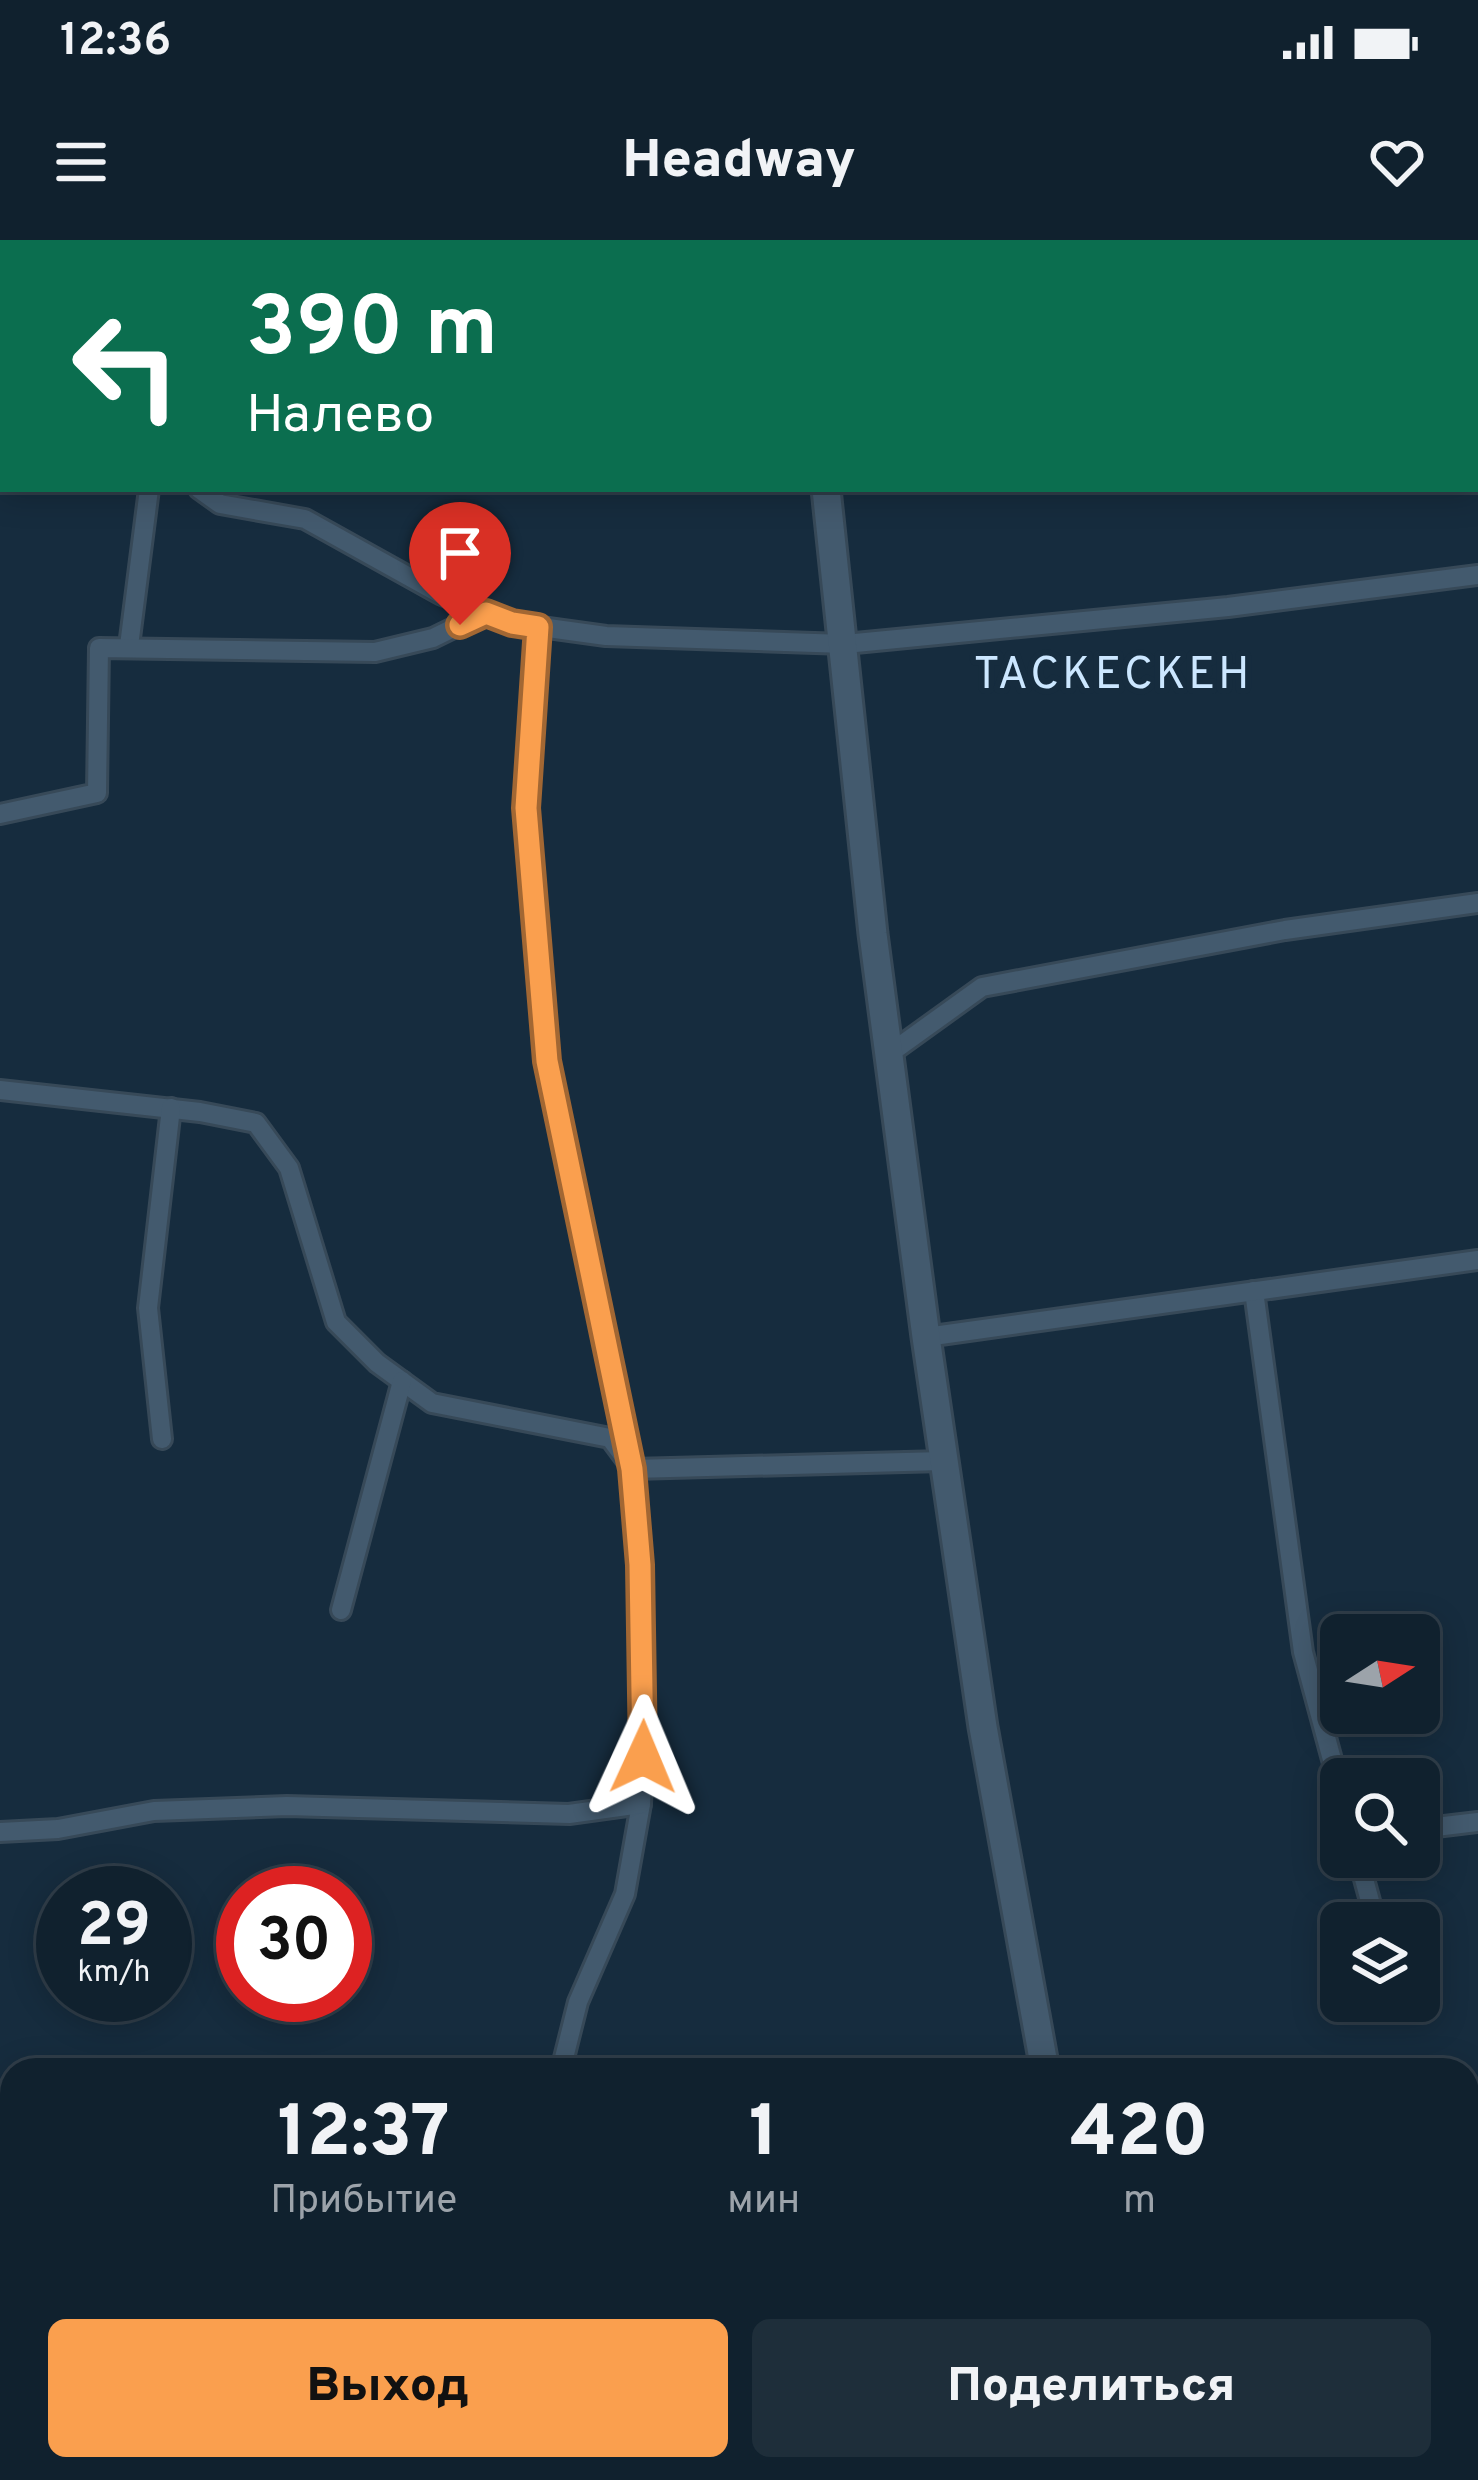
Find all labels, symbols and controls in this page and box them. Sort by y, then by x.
text: 12:36 [60,14,171,71]
text: Headway [622,128,856,197]
icon: menu [48,129,114,195]
icon: heart [1364,129,1430,195]
text: 390 m [246,279,498,385]
icon: left [48,288,204,444]
text: Налево [246,383,434,452]
pin [409,502,511,625]
icon: arrive [427,520,493,586]
district label: ТАСКЕСКЕН [974,648,1252,705]
north arrow [1320,1614,1440,1734]
map controls [1320,1614,1440,2022]
position arrow [580,1694,706,1820]
button: search [1320,1758,1440,1878]
speed limit sign: 30 [216,1866,372,2022]
text: 29 [77,1891,151,1967]
button: layers [1320,1902,1440,2022]
text: km/h [78,1955,150,1992]
text: 12:37 [278,2090,450,2182]
text: 1 [749,2090,778,2182]
text: 420 [1070,2090,1209,2182]
text: Прибытие [270,2178,457,2227]
text: мин [727,2178,800,2227]
text: m [1123,2178,1156,2227]
button: Выход [48,2319,728,2457]
button: Поделиться [752,2319,1431,2457]

